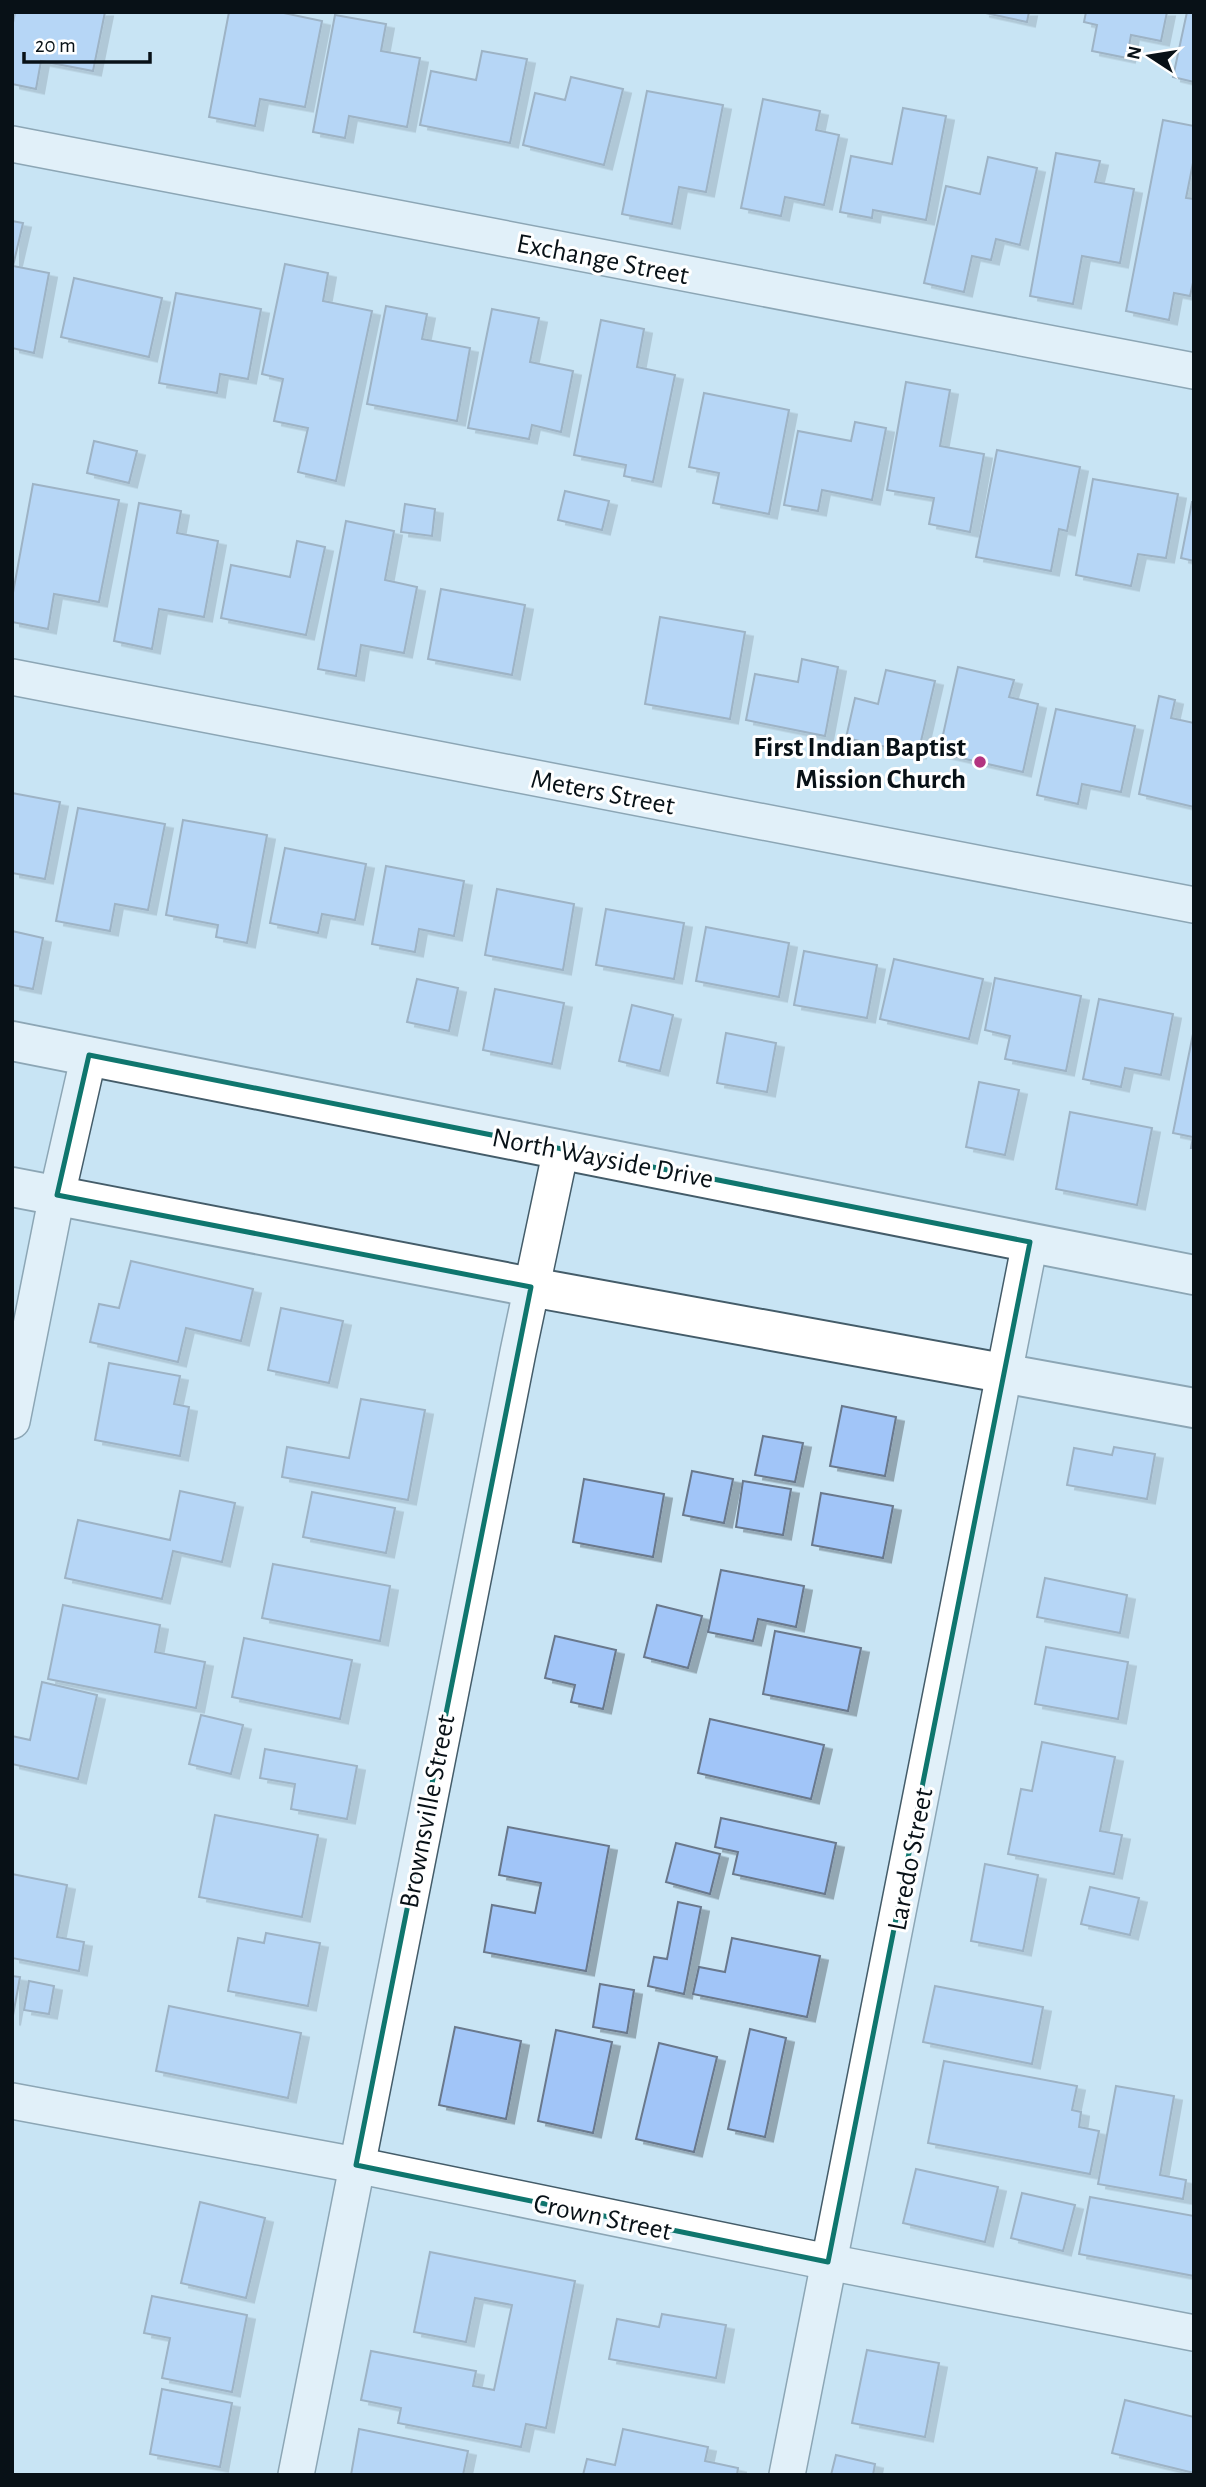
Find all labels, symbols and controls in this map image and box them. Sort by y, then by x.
scale bar [24,21,150,65]
north arrow [1115,21,1185,91]
text: 20 m [35,35,76,56]
text: N [1124,44,1146,61]
street label: Exchange Street [514,230,691,290]
place label: First Indian Baptist Mission Church [753,734,967,794]
marker: First Indian Baptist Mission Church [972,754,988,770]
street label: Meters Street [528,765,677,821]
street label: North Wayside Drive [490,1124,716,1194]
street label: Brownsville Street [395,1712,460,1911]
street label: Laredo Street [883,1785,939,1933]
street label: Crown Street [531,2190,674,2246]

